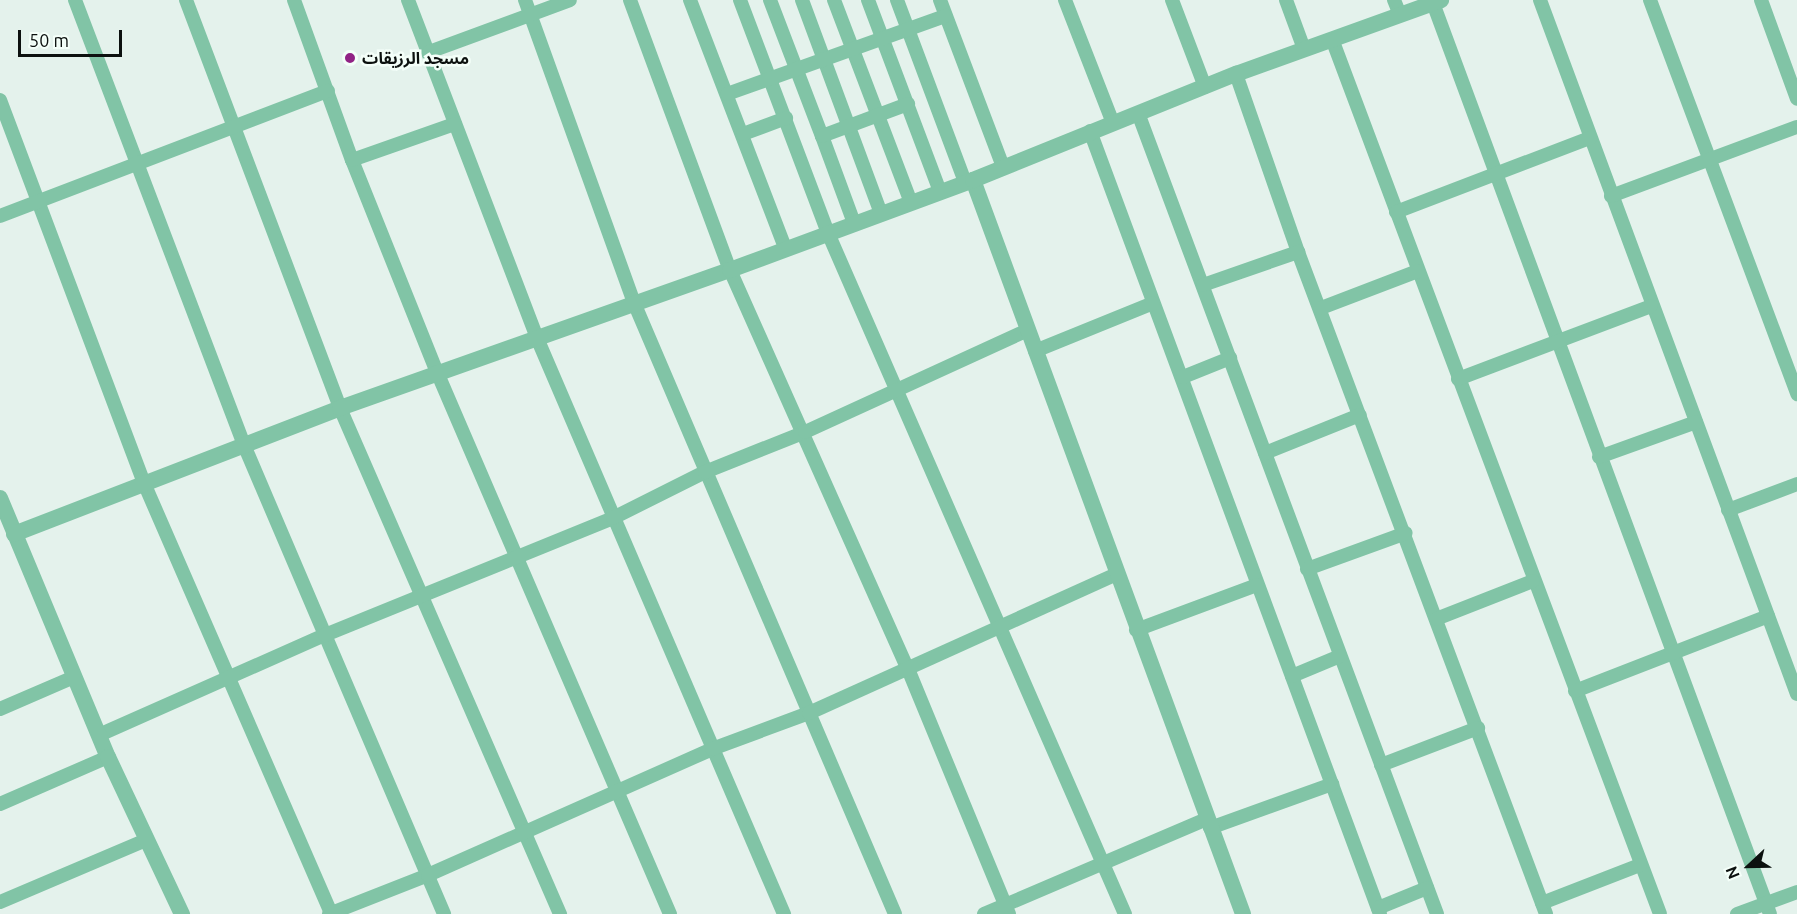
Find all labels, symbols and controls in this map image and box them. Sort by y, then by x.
scale bar [21,18,124,56]
text: 50 m [29,30,69,50]
place label: مسجد الرزيقات [362,48,469,68]
marker: مسجد الرزيقات [343,51,357,65]
north arrow [1719,836,1779,896]
text: N [1722,864,1743,882]

